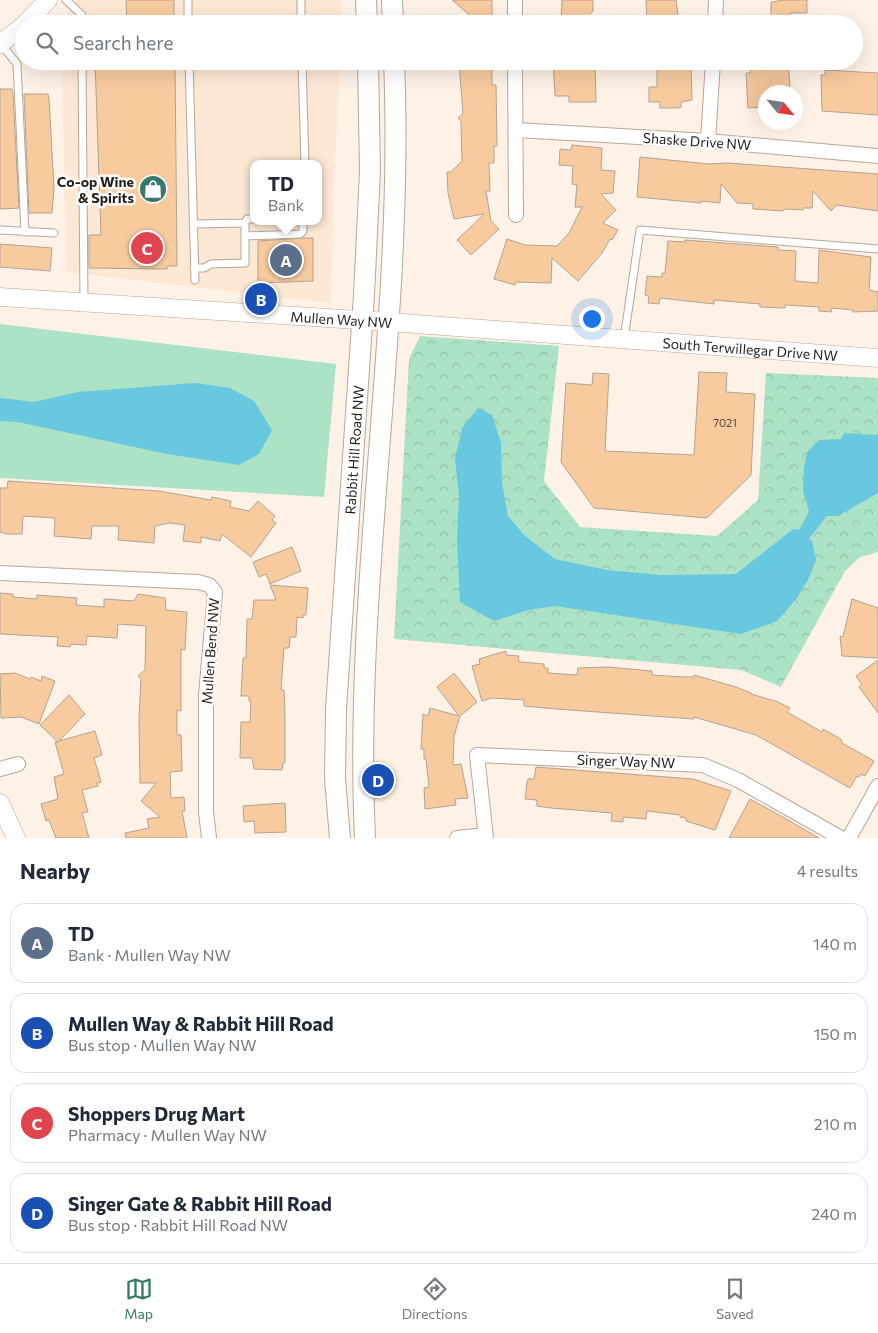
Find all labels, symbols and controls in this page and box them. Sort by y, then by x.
search box [15,15,863,70]
icon: search [33,29,61,57]
text: Search here [73,31,173,54]
north arrow [758,85,803,130]
street label: Shaske Drive NW [642,129,752,153]
popup [250,160,322,225]
text: TD [268,172,294,195]
place label: Co-op Wine & Spirits [57,173,134,206]
shop icon: Co-op Wine & Spirits [138,174,168,204]
text: Bank [268,195,304,214]
pin: C [131,229,163,267]
pin: A [270,241,302,279]
pin: B [245,280,277,318]
your location [579,306,605,332]
street label: Mullen Way NW [290,307,393,331]
street label: South Terwillegar Drive NW [662,334,838,364]
street label: Rabbit Hill Road NW [341,385,366,515]
house number: 7021 [713,416,737,429]
street label: Mullen Bend NW [198,597,222,705]
street label: Singer Way NW [577,751,675,771]
pin: D [362,761,394,799]
text: Nearby [20,858,90,883]
text: 4 results [797,861,858,880]
text: TD [68,922,94,945]
text: A [31,934,43,953]
text: 140 m [813,934,857,953]
text: Bank · Mullen Way NW [68,945,231,964]
text: Mullen Way & Rabbit Hill Road [68,1012,334,1035]
text: B [32,1024,42,1043]
text: 150 m [814,1024,857,1043]
text: Bus stop · Mullen Way NW [68,1035,257,1054]
text: Shoppers Drug Mart [68,1102,245,1125]
text: C [32,1114,42,1133]
text: 210 m [814,1114,857,1133]
text: Pharmacy · Mullen Way NW [68,1125,267,1144]
text: Singer Gate & Rabbit Hill Road [68,1192,332,1215]
text: D [31,1204,43,1223]
text: 240 m [811,1204,857,1223]
text: Bus stop · Rabbit Hill Road NW [68,1215,288,1234]
tab: Map [124,1275,153,1322]
tab: Directions [402,1275,467,1322]
tab: Saved [716,1275,754,1322]

